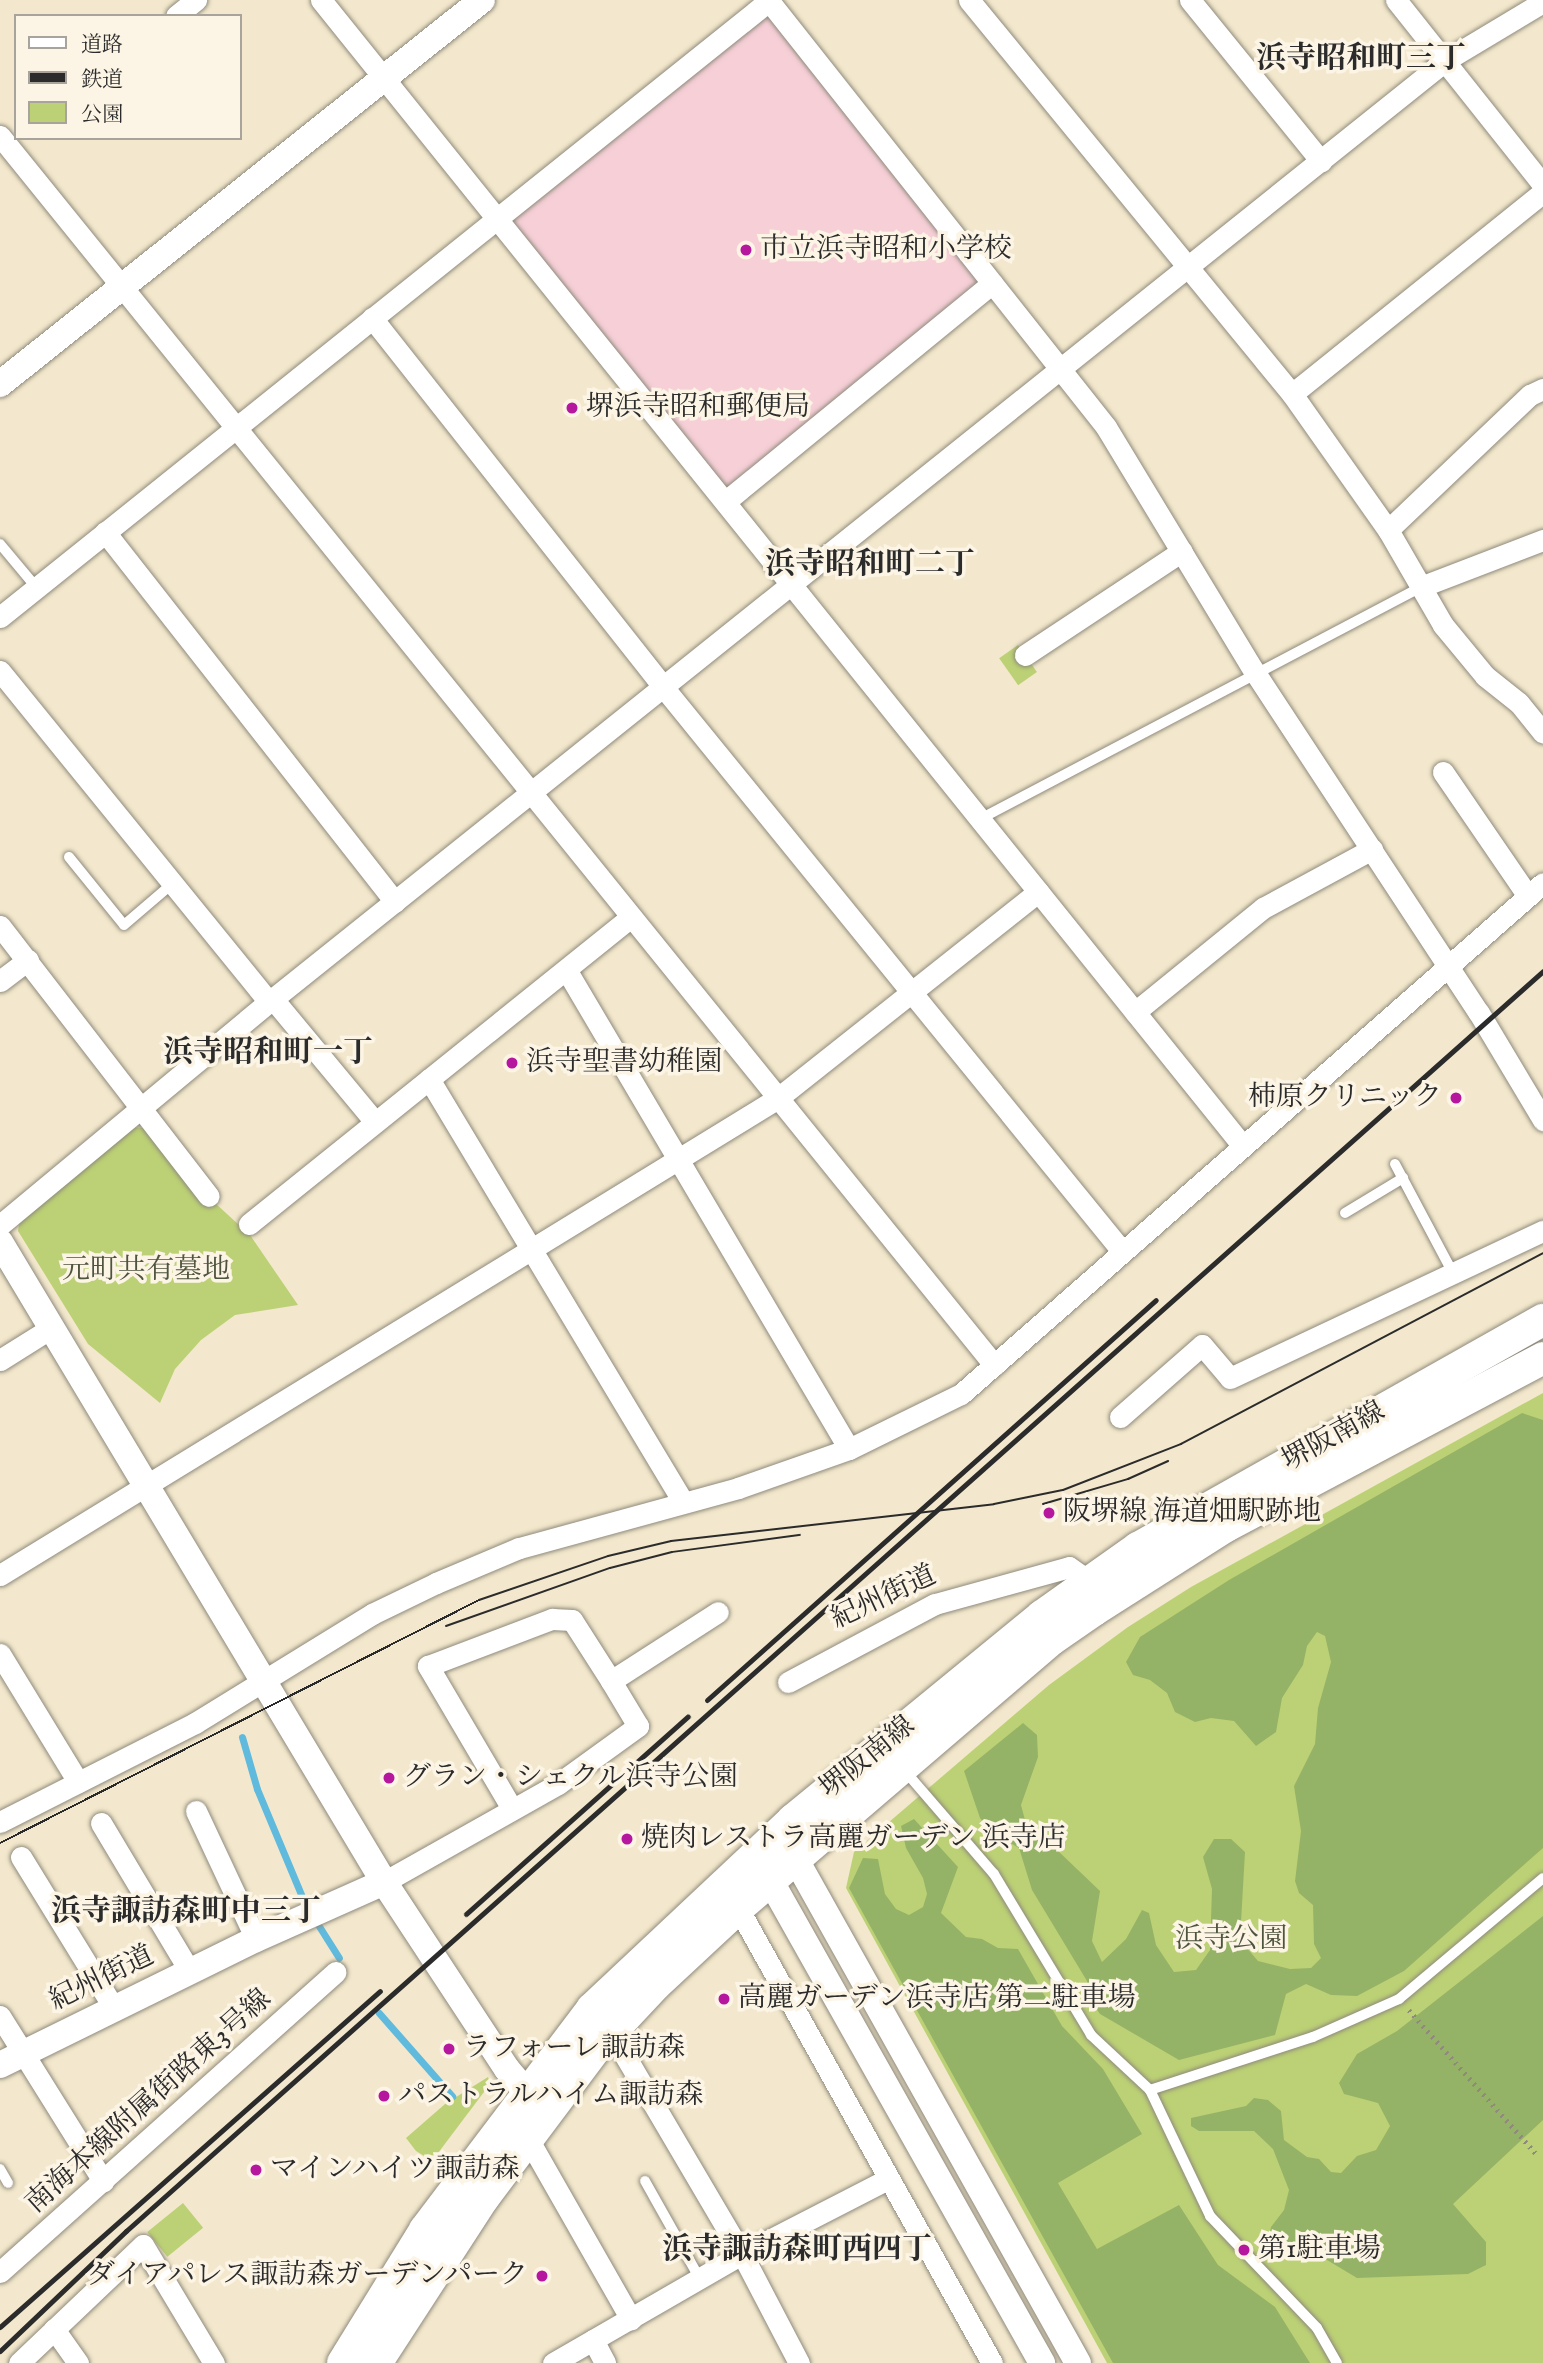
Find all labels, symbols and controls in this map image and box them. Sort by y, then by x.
legend [14,14,242,140]
text: 道路 [81,32,123,59]
district label: 浜寺昭和町三丁 [1256,41,1466,77]
text: 鉄道 [81,67,123,94]
text: 公園 [81,102,123,129]
place label: 市立浜寺昭和小学校 [760,233,1012,267]
marker: 市立浜寺昭和小学校 [738,242,754,258]
place label: 堺浜寺昭和郵便局 [586,391,810,425]
marker: 堺浜寺昭和郵便局 [564,400,580,416]
district label: 浜寺昭和町二丁 [765,547,975,583]
district label: 浜寺昭和町一丁 [163,1035,373,1071]
place label: 浜寺聖書幼稚園 [526,1046,722,1080]
marker: 浜寺聖書幼稚園 [504,1055,520,1071]
place label: 柿原クリニック [1246,1081,1442,1115]
marker: 柿原クリニック [1448,1090,1464,1106]
park label: 元町共有墓地 [62,1254,230,1288]
street label: 堺阪南線 [1277,1395,1391,1479]
place label: 阪堺線 海道畑駅跡地 [1063,1496,1321,1530]
marker: 阪堺線 海道畑駅跡地 [1041,1505,1057,1521]
street label: 紀州街道 [826,1559,942,1637]
street label: 堺阪南線 [814,1710,922,1806]
place label: グラン・シェクル浜寺公園 [403,1761,739,1795]
marker: グラン・シェクル浜寺公園 [381,1770,397,1786]
place label: 焼肉レストラ高麗ガーデン 浜寺店 [641,1822,1067,1856]
marker: 焼肉レストラ高麗ガーデン 浜寺店 [619,1831,635,1847]
district label: 浜寺諏訪森町中三丁 [51,1894,321,1930]
park label: 浜寺公園 [1175,1923,1287,1957]
street label: 紀州街道 [44,1939,160,2019]
place label: 高麗ガーデン浜寺店 第二駐車場 [738,1982,1136,2016]
street label: 南海本線附属街路東3号線 [19,1983,279,2221]
marker: 高麗ガーデン浜寺店 第二駐車場 [716,1991,732,2007]
place label: ラフォーレ諏訪森 [463,2032,687,2066]
marker: ラフォーレ諏訪森 [441,2041,457,2057]
place label: パストラルハイム諏訪森 [398,2079,706,2113]
marker: パストラルハイム諏訪森 [376,2088,392,2104]
place label: マインハイツ諏訪森 [270,2153,522,2187]
marker: マインハイツ諏訪森 [248,2162,264,2178]
district label: 浜寺諏訪森町西四丁 [662,2232,932,2268]
place label: 第1駐車場 [1258,2233,1380,2267]
marker: 第1駐車場 [1236,2242,1252,2258]
place label: ダイアパレス諏訪森ガーデンパーク [80,2259,528,2293]
marker: ダイアパレス諏訪森ガーデンパーク [534,2268,550,2284]

